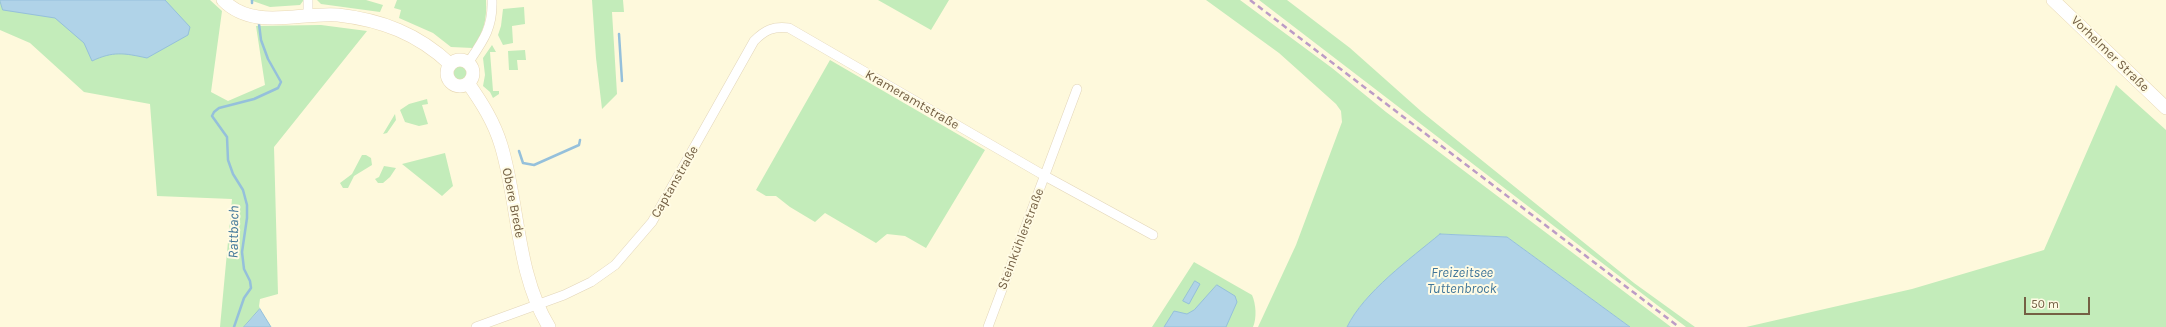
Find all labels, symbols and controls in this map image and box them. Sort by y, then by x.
street label: Vorhelmer Straße [2068,13,2152,95]
street label: Krameramtstraße [862,67,962,133]
street label: Captanstraße [648,143,702,221]
street label: Obere Brede [499,167,527,239]
street label: Steinkühlerstraße [994,186,1048,292]
water label: Rattbach [225,205,243,259]
water label: Freizeitsee Tuttenbrock [1427,265,1497,298]
scale bar [2026,289,2092,315]
text: 50 m [2031,297,2059,311]

